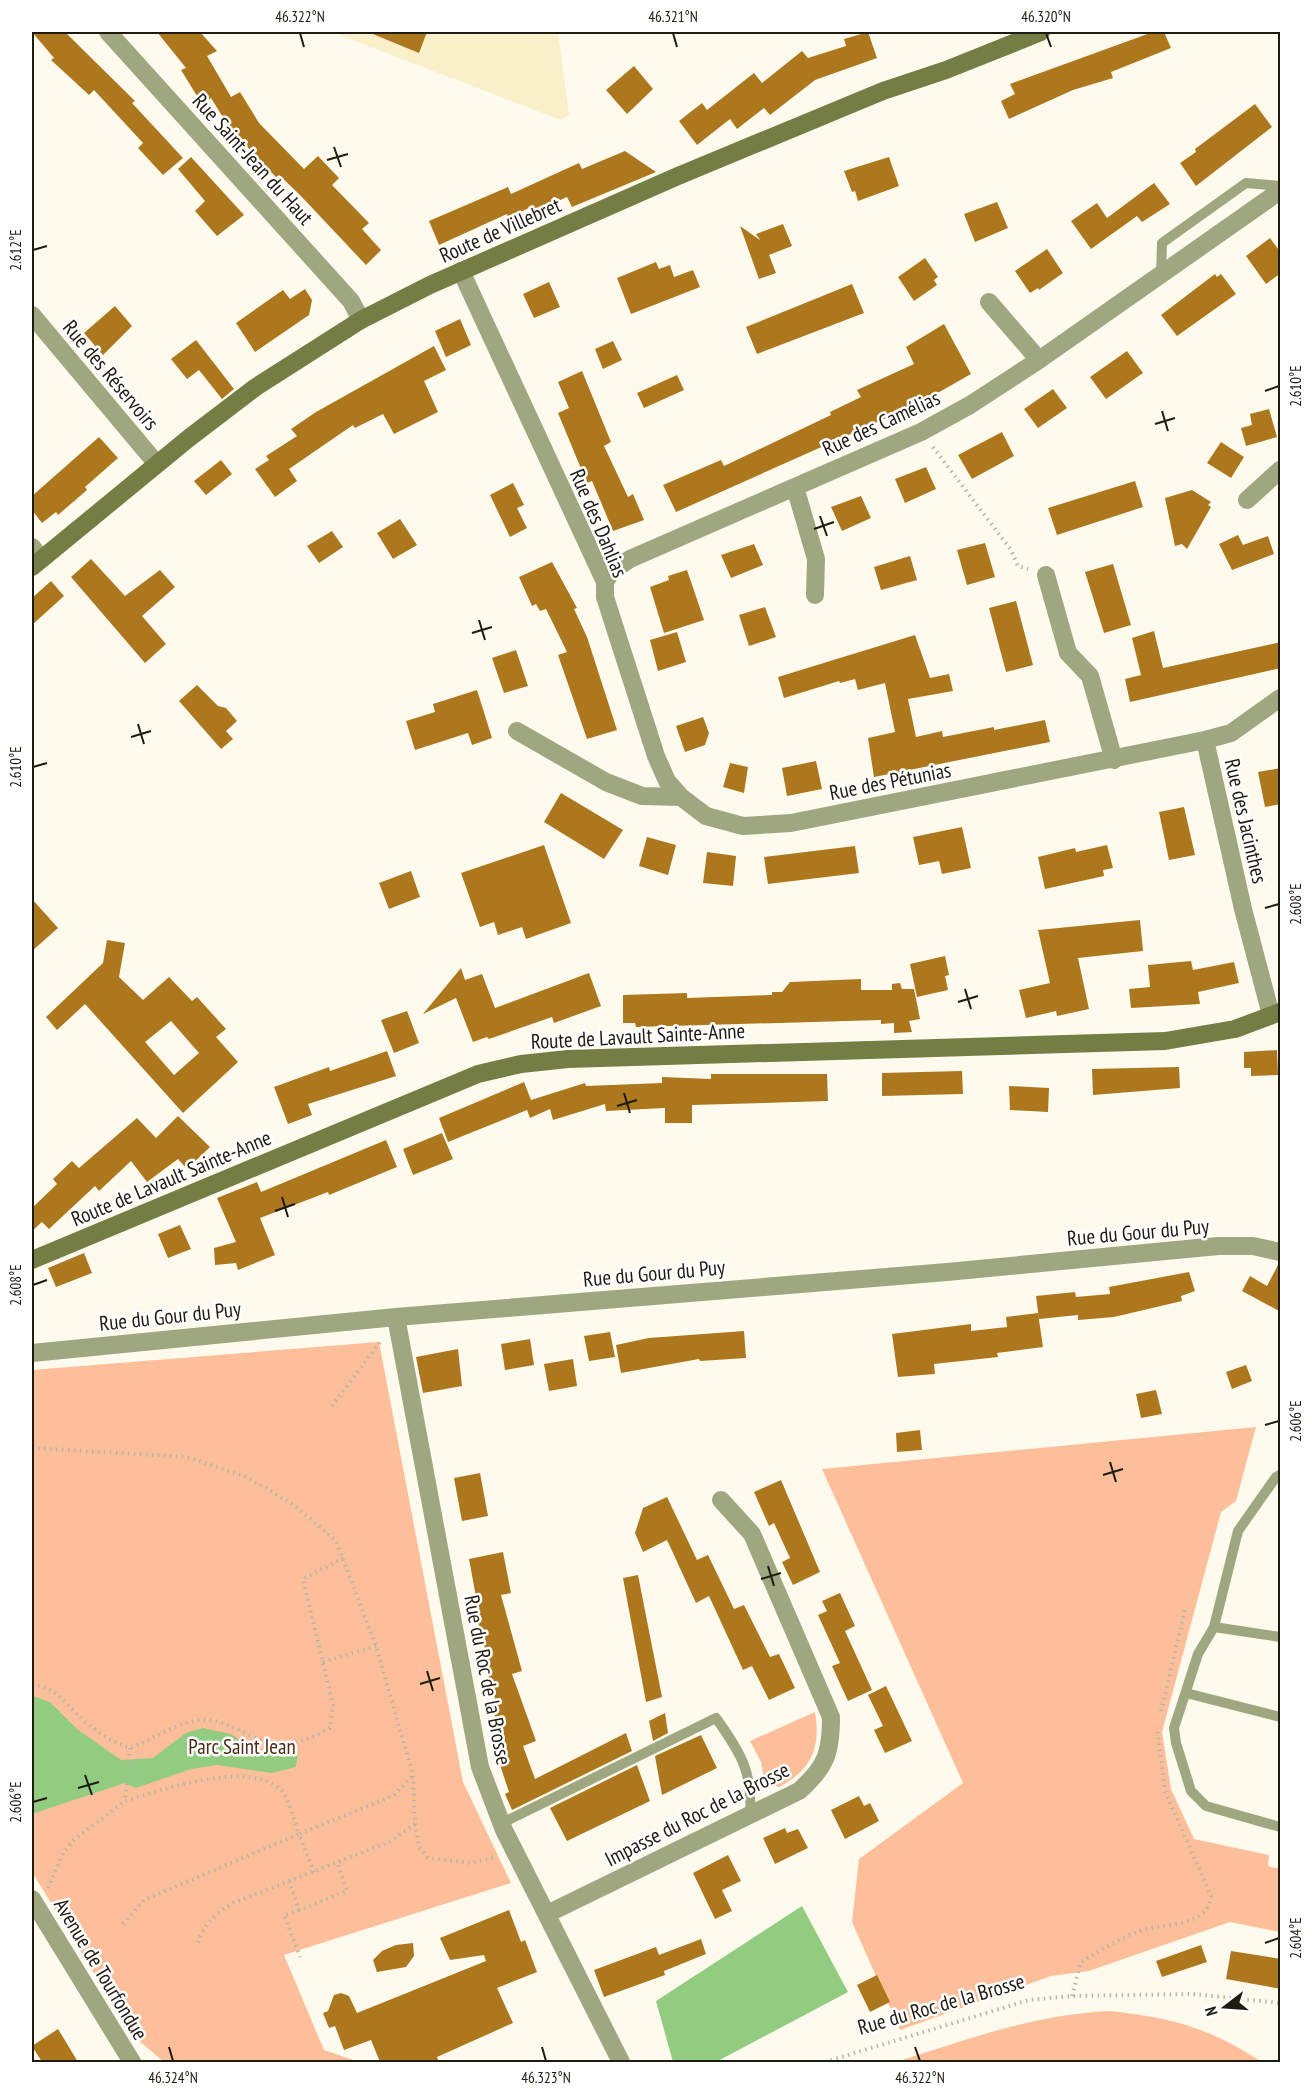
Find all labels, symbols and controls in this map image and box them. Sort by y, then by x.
text: 46.322°N [275,7,325,26]
text: 46.321°N [648,7,698,26]
text: 46.320°N [1021,7,1071,26]
street label: Rue Saint-Jean du Haut [187,88,319,231]
street label: Route de Villebret [435,191,565,269]
text: 2.612°E [6,229,25,271]
street label: Rue des Réservoirs [57,314,165,436]
text: 2.610°E [1286,365,1305,407]
street label: Rue des Camélias [818,384,944,462]
street label: Rue des Dahlias [564,465,634,581]
text: 2.610°E [6,746,25,788]
street label: Rue des Pétunias [827,756,953,806]
street label: Rue des Jacinthes [1219,756,1273,886]
text: 2.608°E [1286,883,1305,925]
street label: Route de Lavault Sainte-Anne [530,1017,746,1055]
street label: Route de Lavault Sainte-Anne [67,1124,275,1232]
street label: Rue du Gour du Puy [1066,1212,1210,1252]
street label: Rue du Gour du Puy [582,1253,726,1293]
text: 2.608°E [6,1264,25,1306]
street label: Rue du Gour du Puy [98,1295,242,1337]
text: 2.606°E [1286,1400,1305,1442]
street label: Rue du Roc de la Brosse [458,1593,518,1767]
park label: Parc Saint Jean [188,1733,296,1760]
street label: Impasse du Roc de la Brosse [600,1756,794,1872]
text: 2.606°E [6,1781,25,1823]
street label: Avenue de Tourfondue [48,1893,154,2045]
text: 2.604°E [1286,1917,1305,1959]
street label: Rue du Roc de la Brosse [854,1967,1028,2041]
north arrow [1195,1977,1255,2037]
text: N [1200,2004,1221,2018]
text: 46.324°N [148,2068,198,2087]
text: 46.323°N [521,2068,571,2087]
text: 46.322°N [895,2068,945,2087]

